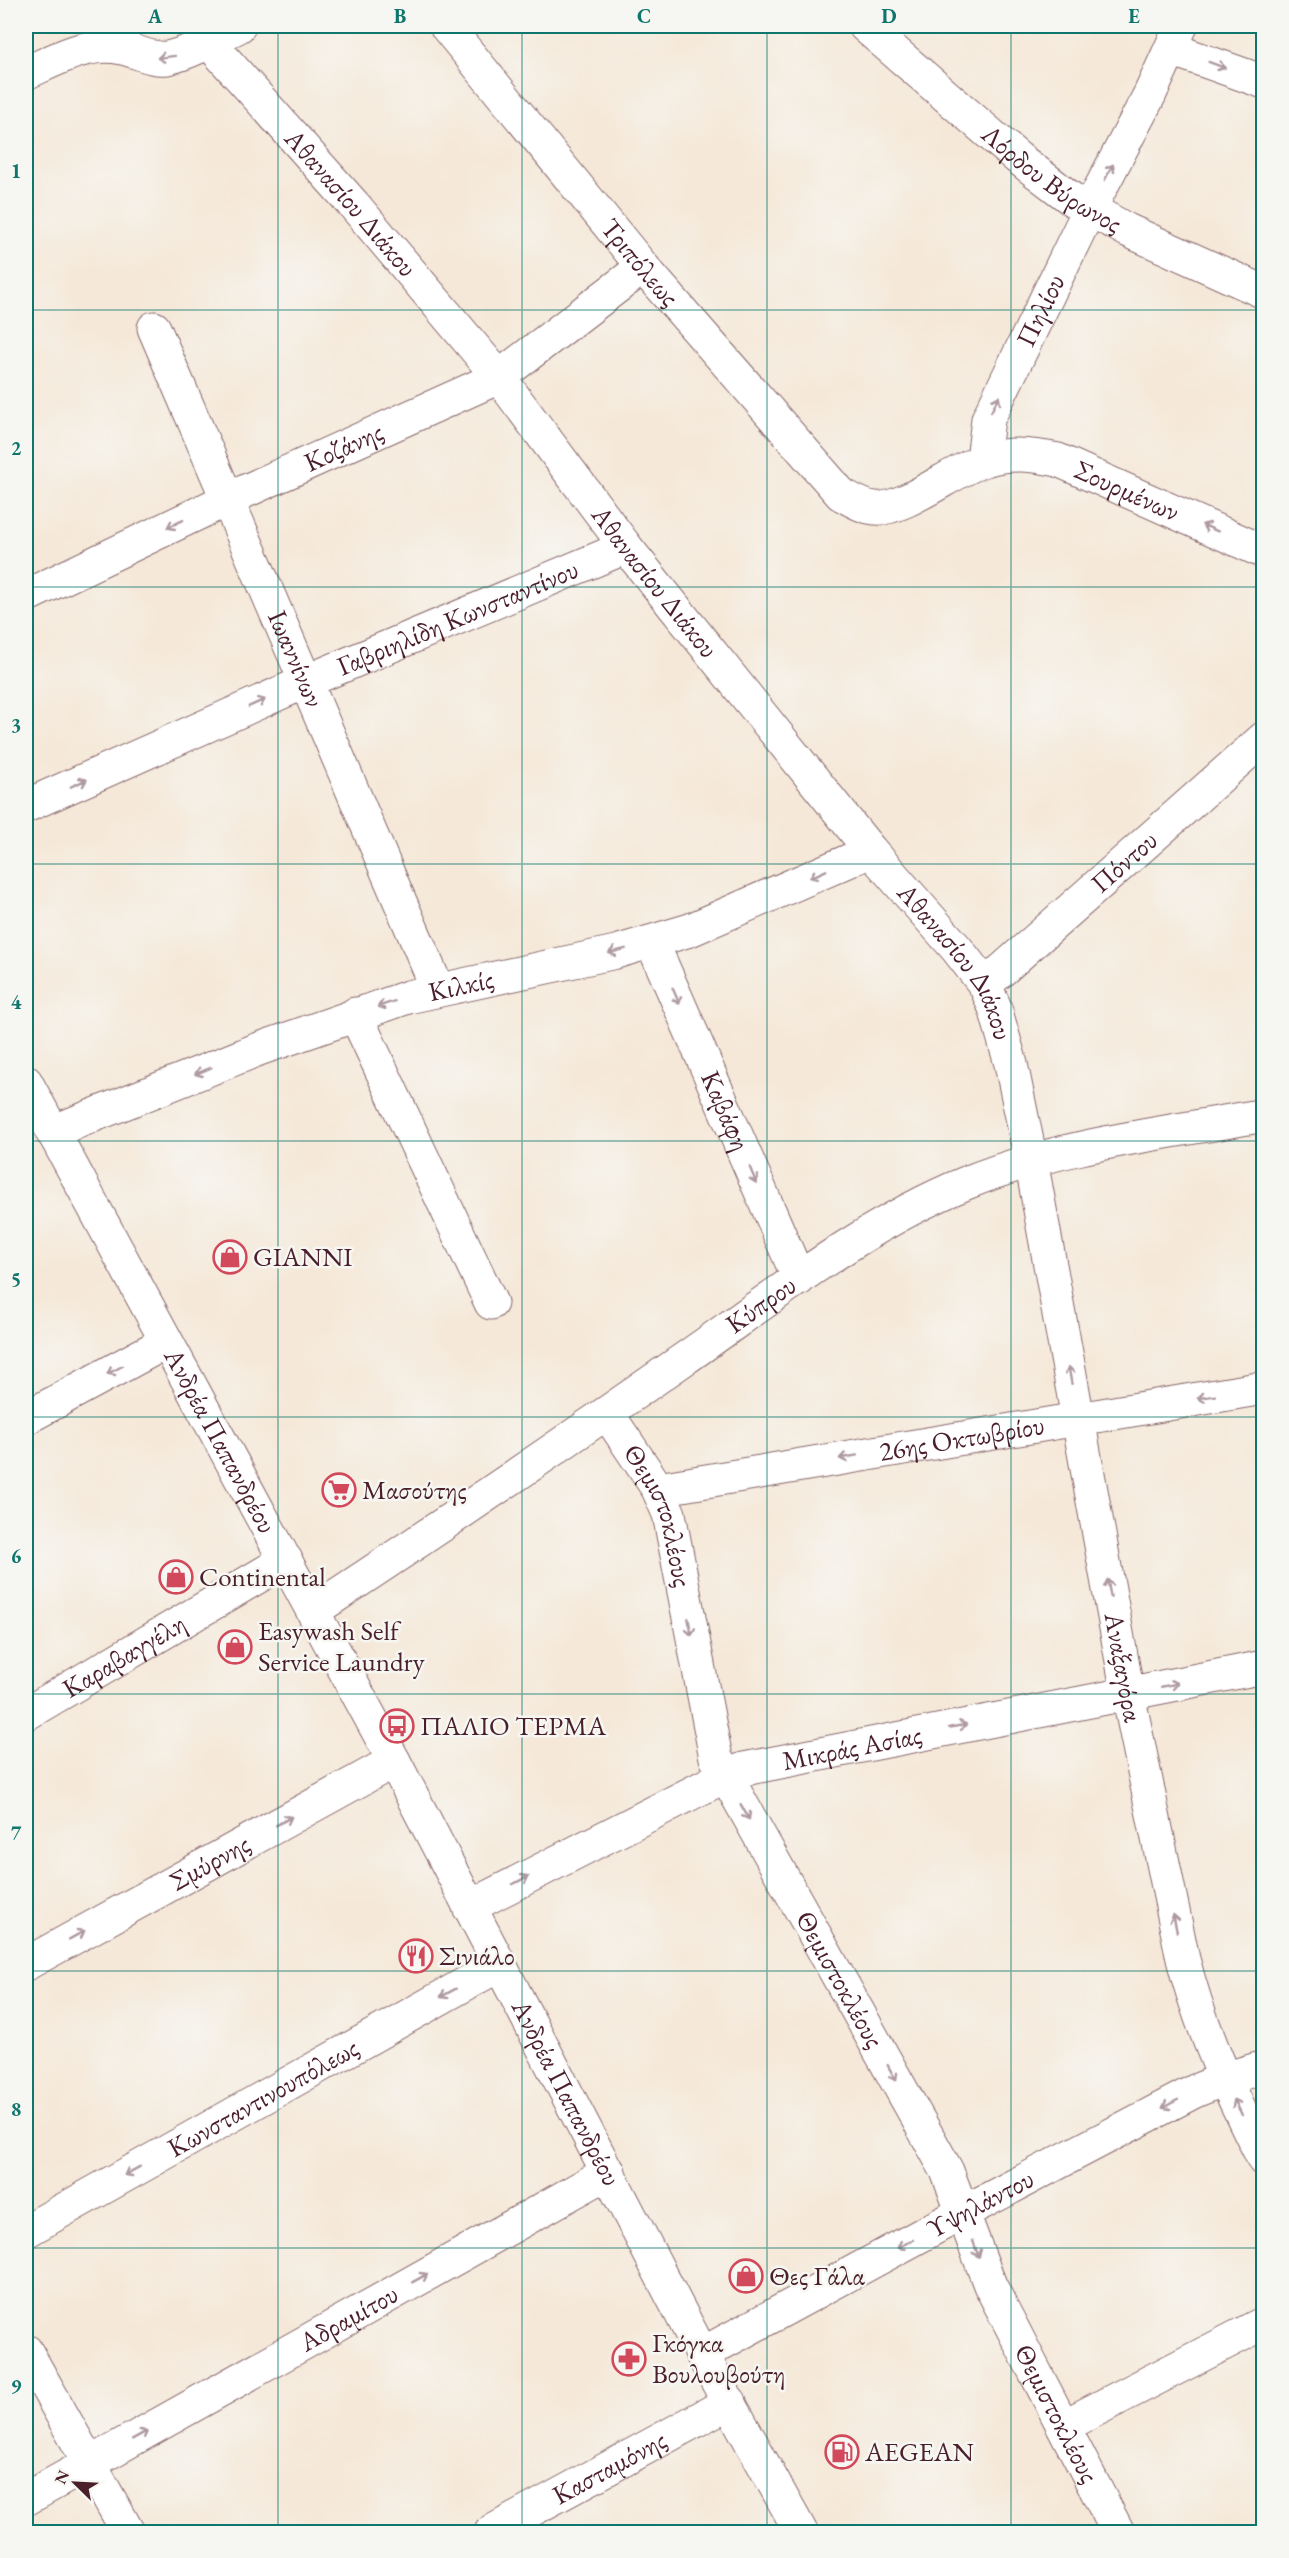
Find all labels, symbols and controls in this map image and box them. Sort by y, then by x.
text: A [147,3,163,29]
text: B [394,3,406,29]
text: C [637,3,651,29]
text: D [881,3,897,29]
text: E [1128,3,1140,29]
one-way arrow [157,51,177,62]
one-way arrow [1207,61,1226,72]
street label: Λόρδου Βύρωνος [974,116,1129,241]
street label: Αθανασίου Διάκου [277,121,425,284]
text: 1 [11,158,21,184]
one-way arrow [1103,164,1115,181]
street label: Τριπόλεως [593,211,688,314]
street label: Πηλίου [1008,268,1072,352]
one-way arrow [989,395,1001,413]
street label: Κοζάνης [298,413,389,479]
text: 2 [11,435,22,461]
street label: Σουρμένων [1069,452,1185,529]
street label: Αθανασίου Διάκου [583,498,726,665]
one-way arrow [167,519,185,531]
one-way arrow [1202,522,1220,534]
street label: Γαβριηλίδη Κωνσταντίνου [332,551,583,683]
street label: Ιωαννίνων [260,605,333,712]
one-way arrow [247,697,266,708]
text: 3 [11,712,21,738]
one-way arrow [70,776,88,787]
street label: Πόντου [1083,822,1165,900]
one-way arrow [809,869,827,880]
street label: Αθανασίου Διάκου [889,875,1021,1044]
one-way arrow [607,946,626,958]
street label: Κιλκίς [425,961,497,1009]
one-way arrow [670,986,682,1004]
text: 4 [11,989,22,1015]
one-way arrow [377,999,396,1010]
street label: Καβάφη [693,1065,759,1156]
one-way arrow [194,1066,212,1077]
one-way arrow [748,1165,760,1183]
shop icon: GIANNI [212,1239,248,1275]
place label: GIANNI [253,1239,353,1274]
text: 5 [11,1266,21,1292]
street label: Κύπρου [719,1267,803,1341]
street label: Ανδρέα Παπανδρέου [156,1341,285,1539]
one-way arrow [107,1364,124,1376]
one-way arrow [1064,1366,1075,1386]
one-way arrow [1196,1392,1216,1403]
street label: 26ης Οκτωβρίου [877,1407,1047,1469]
street label: Θεμιστοκλέους [616,1437,701,1590]
one-way arrow [838,1451,858,1462]
supermarket icon: Μασούτης [321,1472,357,1508]
place label: Μασούτης [362,1472,467,1507]
text: 6 [11,1543,22,1569]
shop icon: Continental [158,1559,194,1595]
place label: Continental [199,1559,326,1594]
one-way arrow [1103,1579,1114,1598]
street label: Καραβαγγέλη [56,1605,192,1706]
street label: Αναξαγόρα [1096,1609,1151,1726]
place label: Easywash Self Service Laundry [258,1613,425,1679]
one-way arrow [685,1616,696,1636]
shop icon: Easywash Self Service Laundry [217,1629,253,1665]
one-way arrow [1160,1679,1180,1690]
bus stop icon: ΠΑΛΙΟ ΤΕΡΜΑ [379,1708,415,1744]
place label: ΠΑΛΙΟ ΤΕΡΜΑ [420,1708,606,1743]
street label: Μικράς Ασίας [779,1717,925,1778]
one-way arrow [948,1720,967,1731]
one-way arrow [739,1803,751,1820]
one-way arrow [275,1815,293,1826]
text: 7 [11,1820,22,1846]
street label: Σμύρνης [163,1826,256,1898]
one-way arrow [511,1874,529,1885]
street label: Θεμιστοκλέους [788,1904,893,2054]
one-way arrow [1169,1914,1181,1933]
one-way arrow [68,1929,85,1941]
restaurant icon: Σινιάλο [398,1938,434,1974]
place label: Σινιάλο [439,1938,515,1973]
one-way arrow [440,1988,457,2000]
street label: Ανδρέα Παπανδρέου [503,1992,630,2192]
street label: Κωνσταντινουπόλεως [161,2030,365,2165]
one-way arrow [887,2064,898,2082]
text: 8 [11,2096,21,2122]
one-way arrow [1162,2099,1180,2110]
one-way arrow [1231,2099,1243,2117]
street label: Υψηλάντου [920,2161,1040,2246]
one-way arrow [124,2165,141,2177]
one-way arrow [897,2238,914,2250]
one-way arrow [971,2239,982,2258]
shop icon: Θες Γάλα [728,2258,764,2294]
place label: Θες Γάλα [769,2258,865,2293]
one-way arrow [411,2272,428,2284]
street label: Αδραμίτου [292,2276,404,2360]
place label: Γκόγκα Βουλουβούτη [652,2325,785,2391]
street label: Θεμιστοκλέους [1007,2338,1107,2489]
pharmacy icon: Γκόγκα Βουλουβούτη [611,2341,647,2377]
text: 9 [11,2373,22,2399]
street label: Κασταμόνης [546,2422,673,2512]
one-way arrow [131,2429,148,2441]
fuel station icon: AEGEAN [824,2434,860,2470]
place label: AEGEAN [864,2434,975,2469]
north arrow [45,2453,105,2513]
text: N [50,2467,74,2487]

